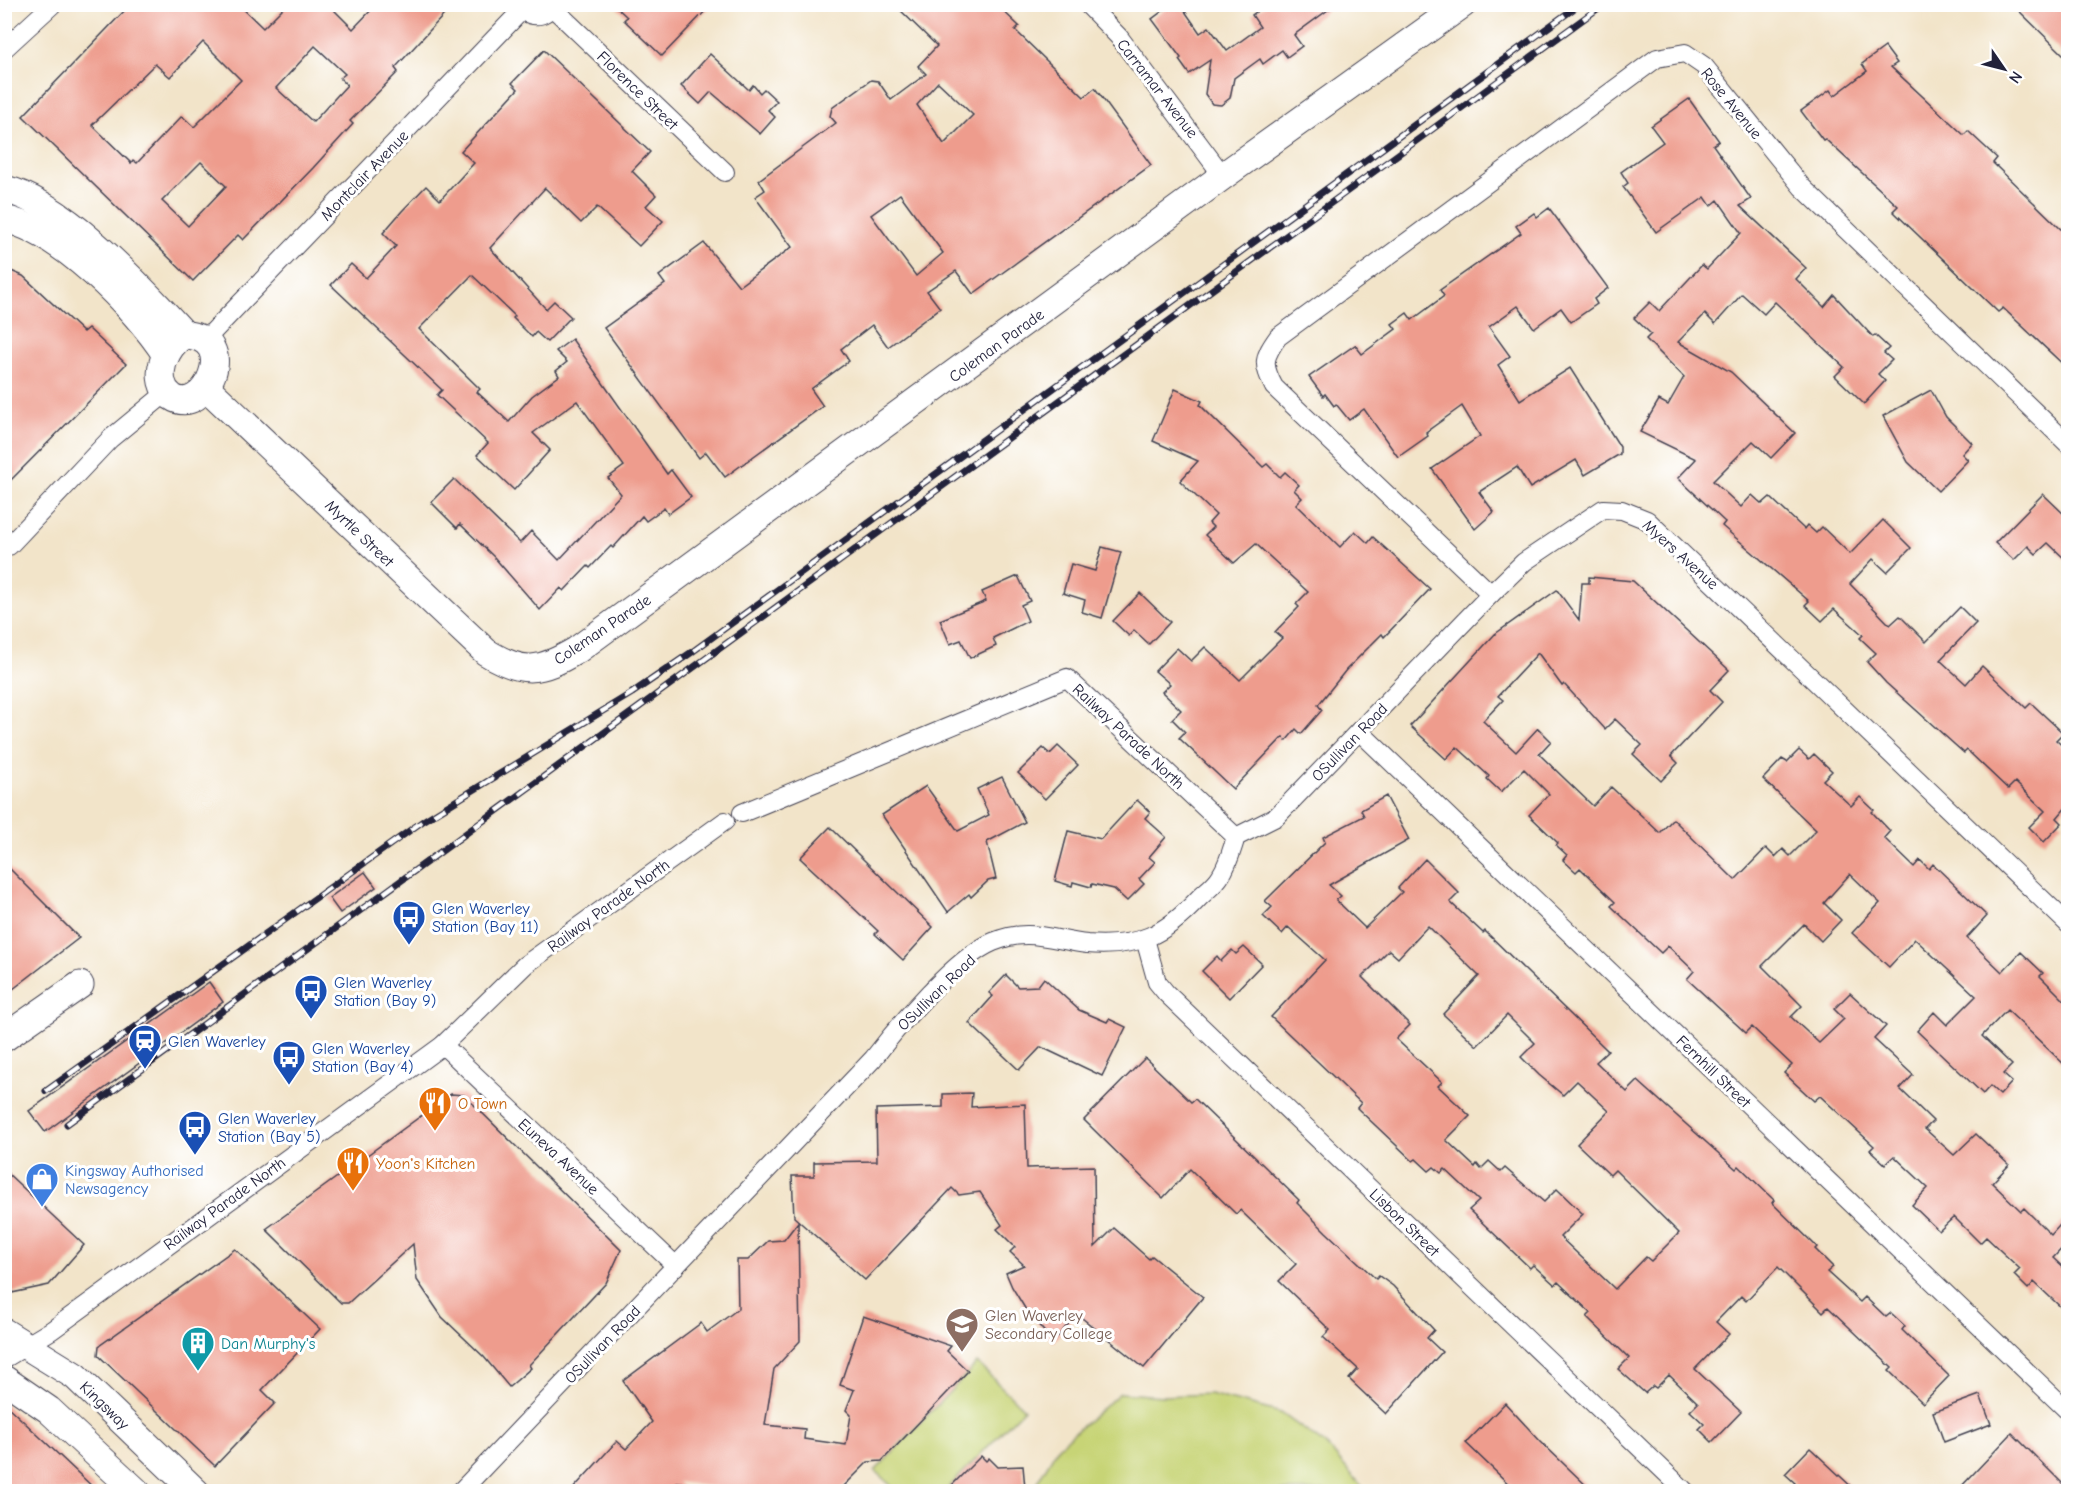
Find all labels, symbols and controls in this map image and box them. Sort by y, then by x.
street label: Carramar Avenue [1113,36,1201,142]
north arrow [1974,39,2034,99]
street label: Florence Street [593,48,682,134]
street label: Rose Avenue [1697,64,1765,143]
text: N [2005,68,2026,86]
street label: Montclair Avenue [317,127,412,225]
street label: Coleman Parade [946,305,1048,386]
street label: Myrtle Street [321,497,398,571]
street label: Myers Avenue [1639,516,1722,593]
street label: Coleman Parade [551,591,654,669]
street label: Railway Parade North [1069,680,1188,793]
street label: OSullivan Road [1308,700,1391,785]
street label: Railway Parade North [544,856,673,956]
bus stop icon: Glen Waverley Station (Bay 11) [391,899,427,946]
place label: Glen Waverley Station (Bay 11) [432,900,538,936]
street label: OSullivan Road [894,951,979,1034]
bus stop icon: Glen Waverley Station (Bay 9) [293,973,329,1020]
place label: Glen Waverley Station (Bay 9) [334,974,436,1010]
station icon: Glen Waverley [127,1023,163,1070]
street label: Fernhill Street [1672,1032,1754,1112]
place label: Glen Waverley [168,1033,266,1051]
bus stop icon: Glen Waverley Station (Bay 4) [271,1039,307,1086]
place label: Glen Waverley Station (Bay 4) [312,1040,414,1076]
restaurant icon: O Town [417,1085,453,1132]
place label: O Town [458,1095,507,1113]
bus stop icon: Glen Waverley Station (Bay 5) [177,1109,213,1156]
place label: Glen Waverley Station (Bay 5) [218,1110,320,1146]
street label: Euneva Avenue [514,1115,602,1199]
restaurant icon: Yoon's Kitchen [335,1145,371,1192]
street label: Railway Parade North [160,1154,289,1254]
place label: Yoon's Kitchen [376,1155,475,1173]
shop icon: Kingsway Authorised Newsagency [24,1161,60,1208]
place label: Kingsway Authorised Newsagency [65,1162,204,1198]
street label: Lisbon Street [1366,1185,1443,1261]
street label: OSullivan Road [561,1302,644,1387]
school or university icon: Glen Waverley Secondary College [944,1306,980,1353]
place label: Glen Waverley Secondary College [985,1307,1112,1343]
building icon: Dan Murphy's [180,1325,216,1372]
place label: Dan Murphy's [221,1335,316,1353]
street label: Kingsway [76,1378,133,1434]

